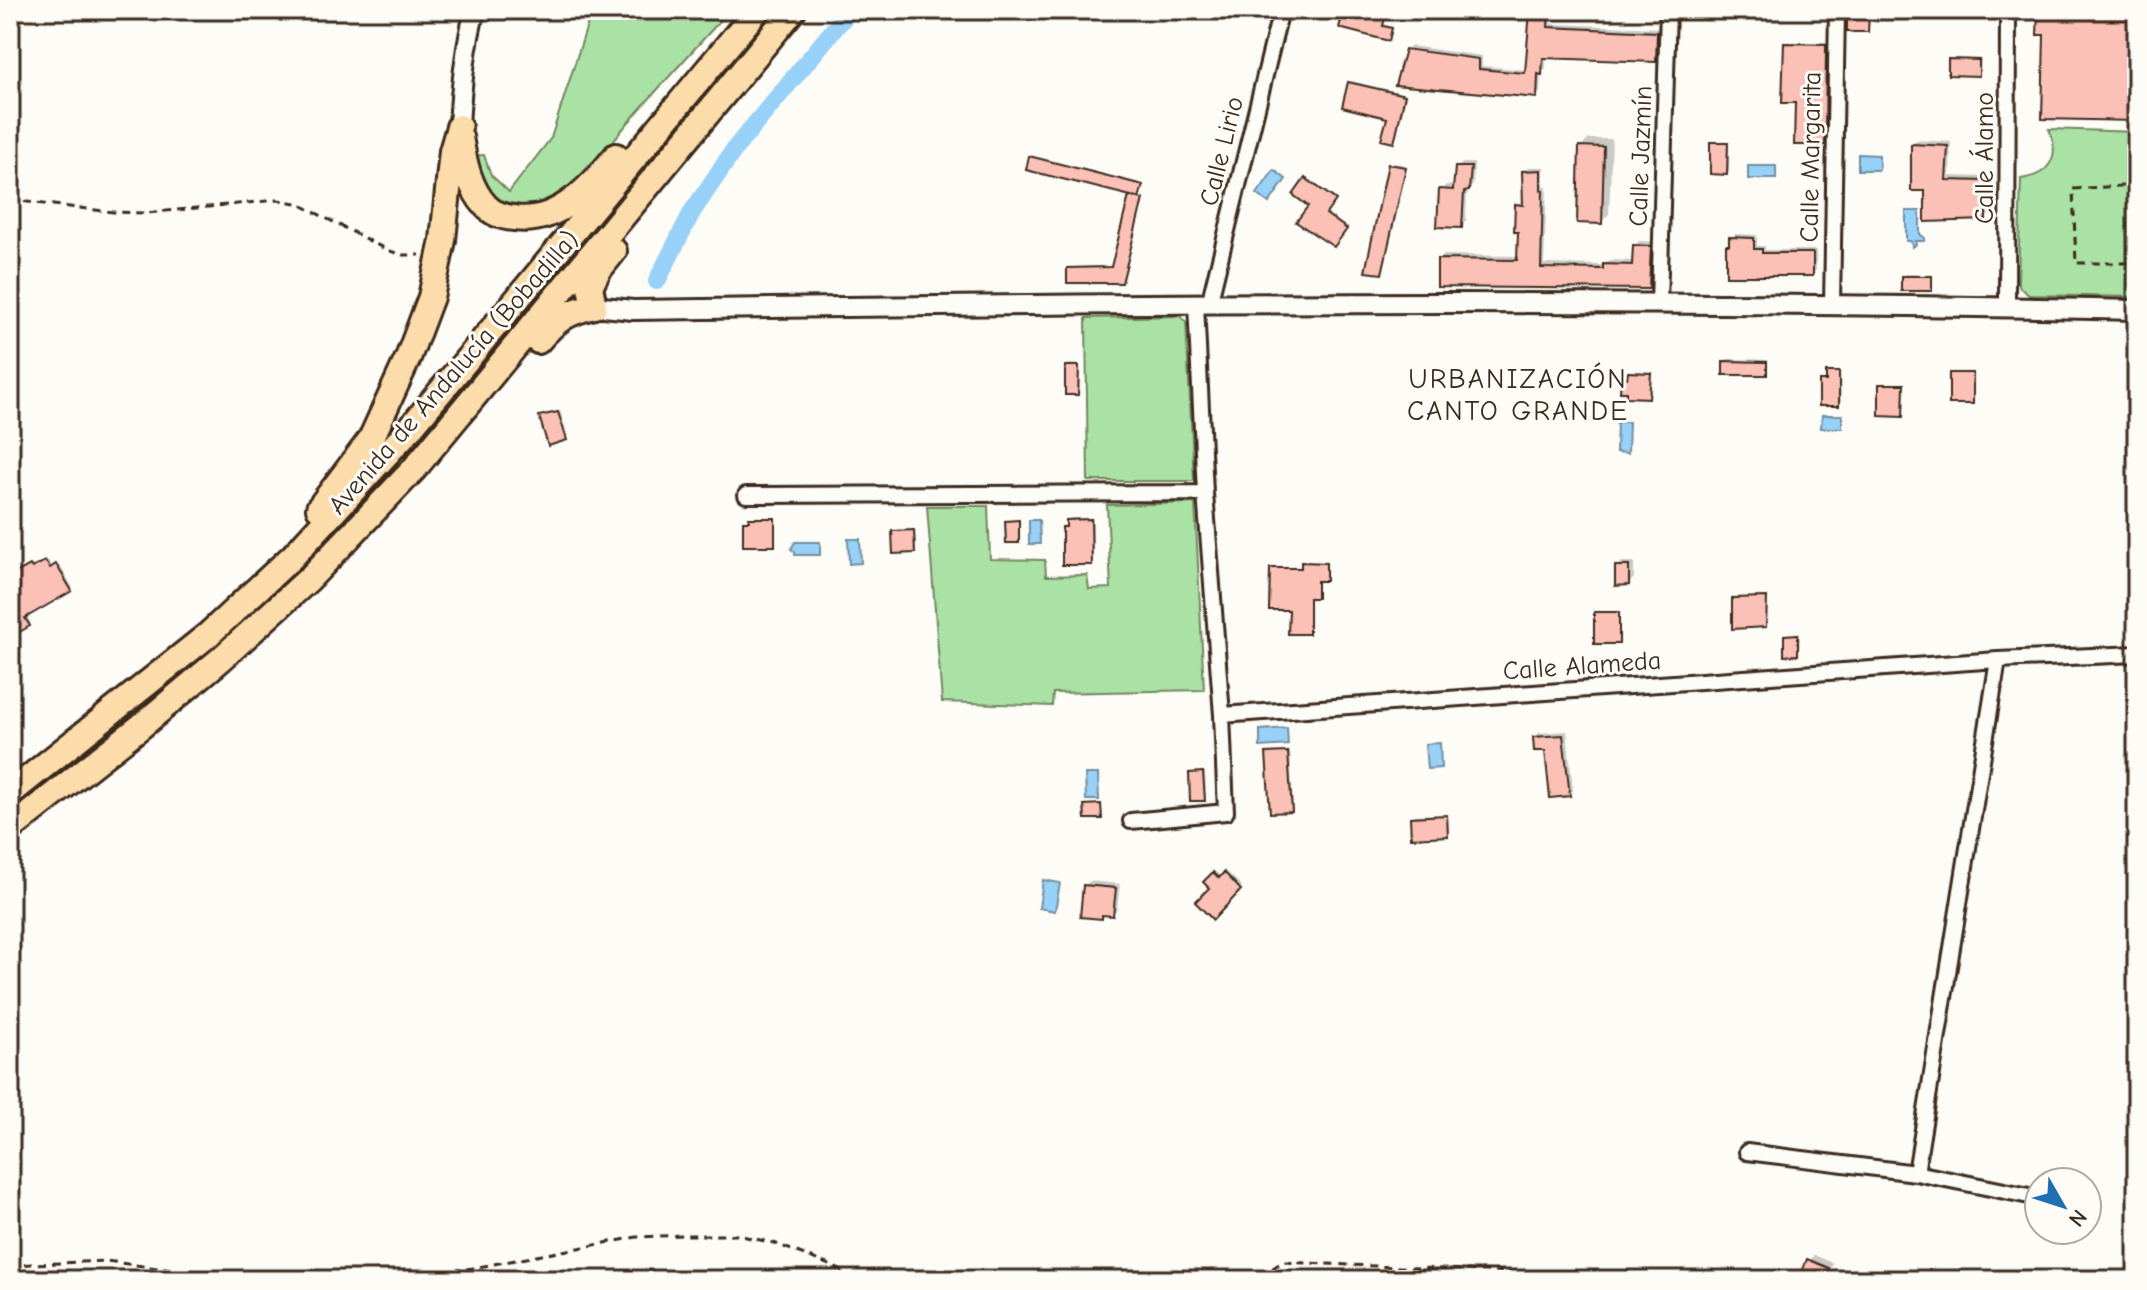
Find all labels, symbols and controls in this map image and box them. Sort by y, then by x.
street label: Calle Margarita [1795,71,1827,243]
street label: Calle Jazmín [1624,85,1658,227]
street label: Calle Álamo [1969,92,2000,224]
street label: Calle Lirio [1194,94,1250,209]
street label: Avenida de Andalucía (Bobadilla) [322,225,585,521]
district label: URBANIZACIÓN CANTO GRANDE [1407,362,1629,427]
street label: Calle Alameda [1502,646,1662,686]
north arrow [2023,1166,2103,1246]
text: N [2063,1204,2092,1232]

